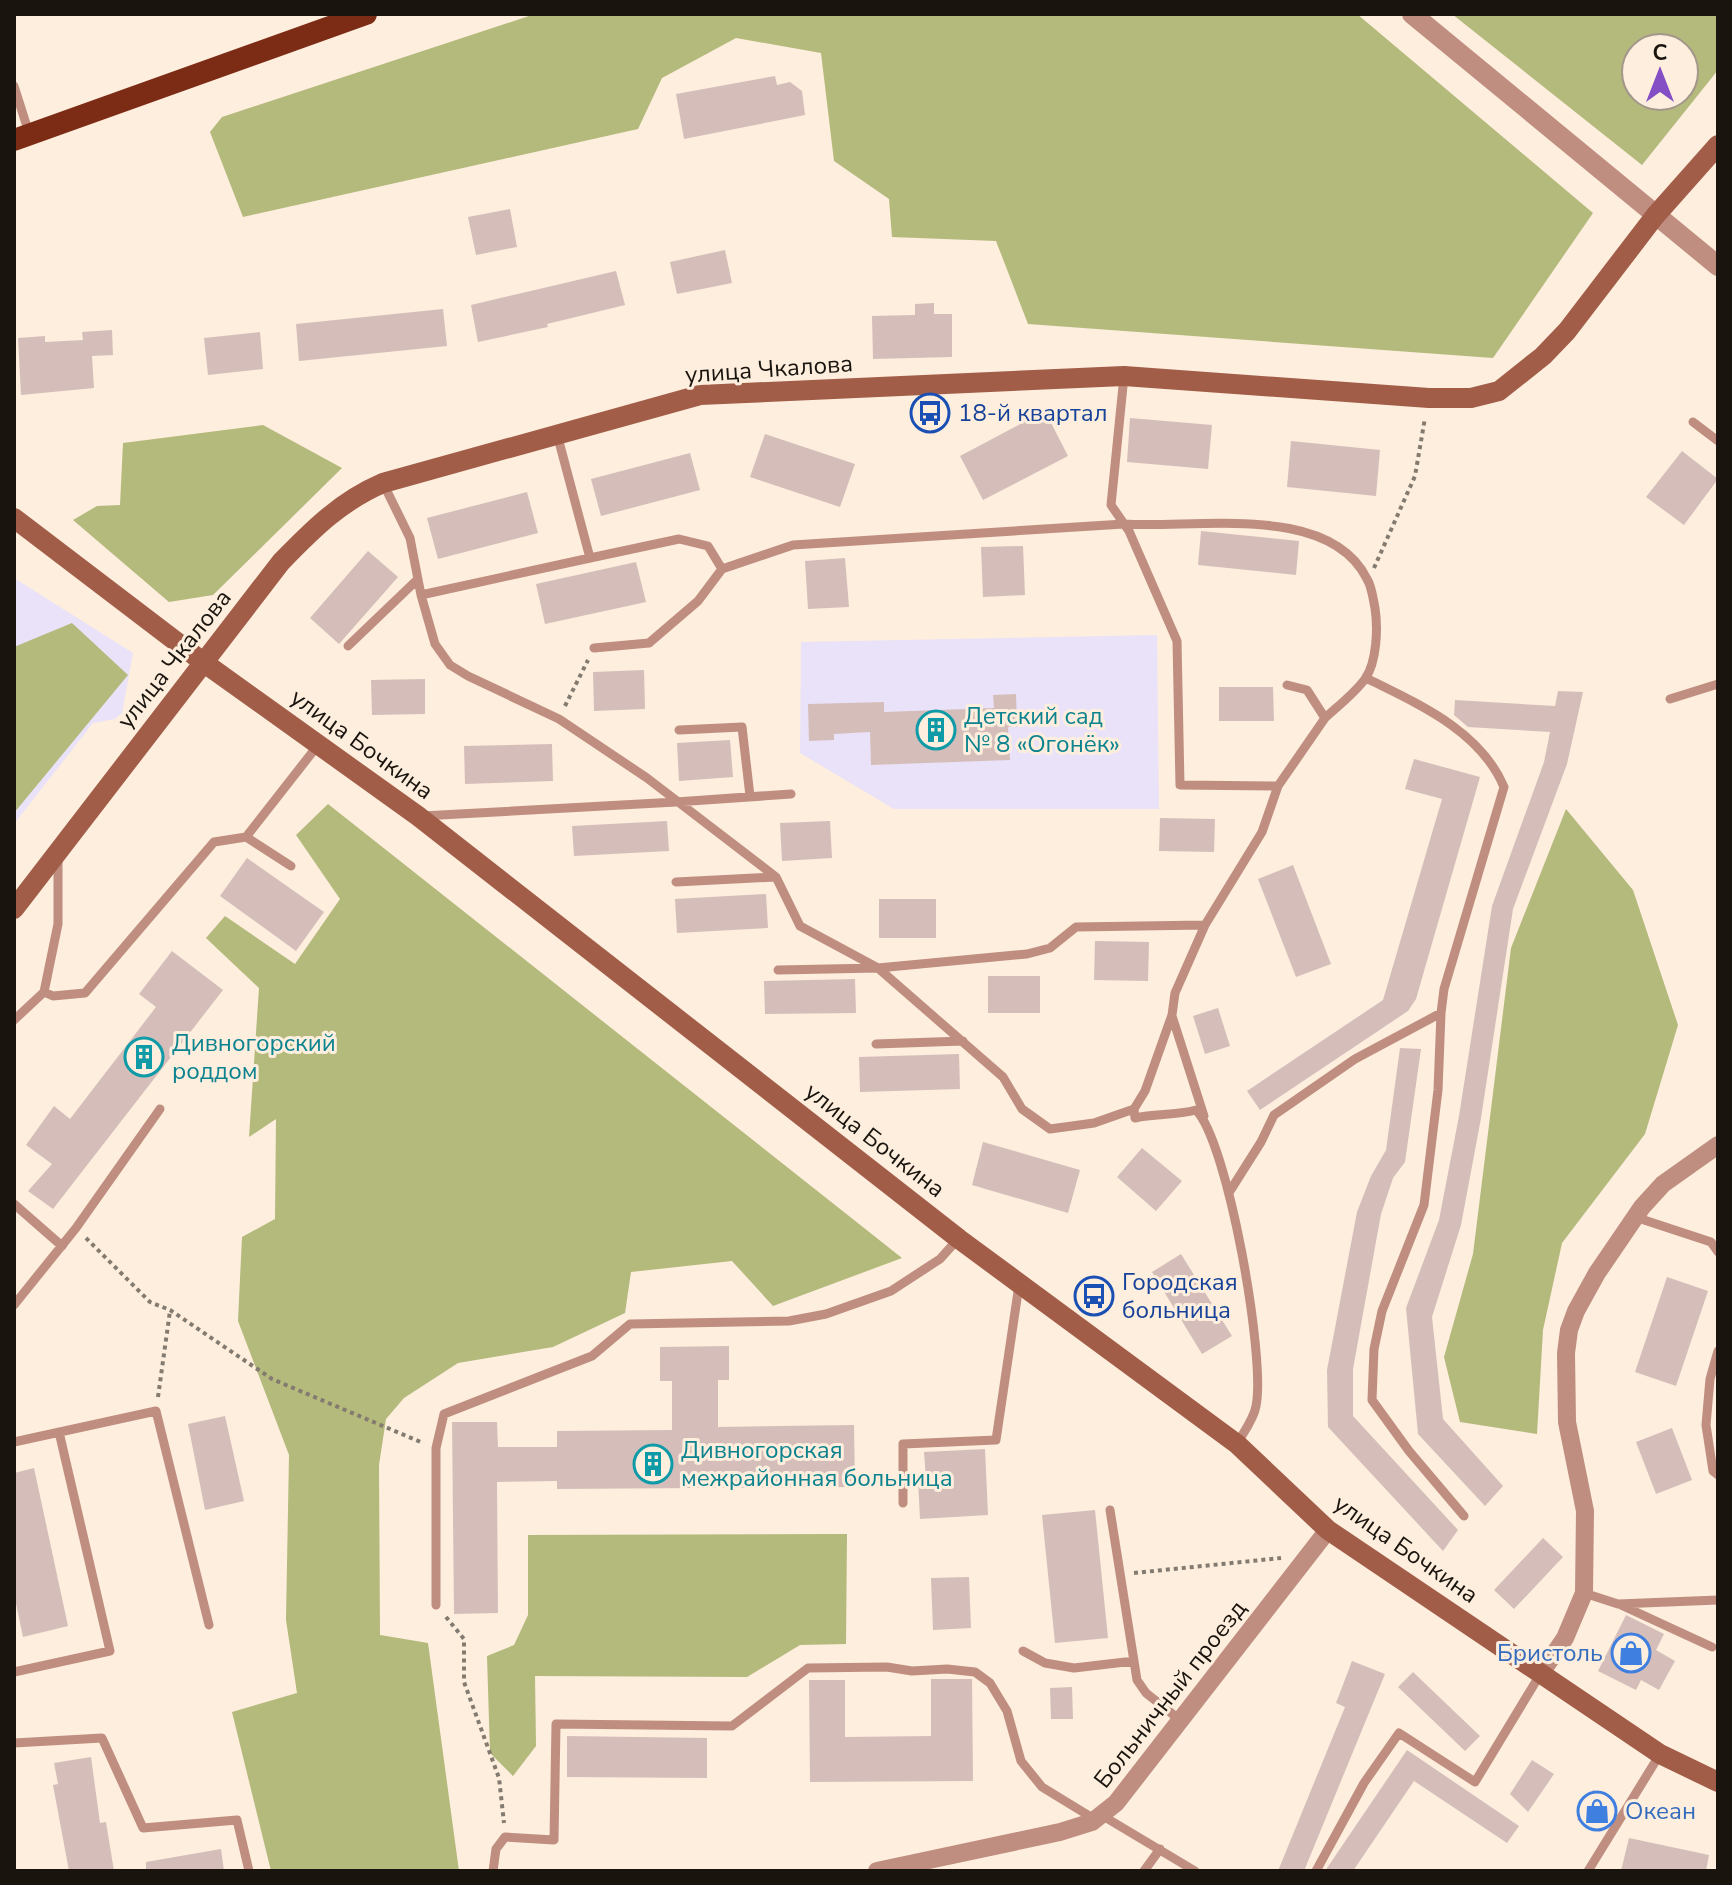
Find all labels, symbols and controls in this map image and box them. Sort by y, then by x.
north arrow [1620,32,1700,112]
text: С [1653,38,1668,68]
street label: улица Чкалова [684,347,854,391]
bus stop icon: 18-й квартал [909,392,951,434]
place label: 18-й квартал [958,397,1107,429]
street label: улица Чкалова [110,583,238,735]
street label: улица Бочкина [284,681,440,807]
place label: Детский сад № 8 «Огонёк» [964,700,1120,760]
building icon: Детский сад № 8 «Огонёк» [915,709,957,751]
place label: Дивногорский роддом [172,1027,336,1087]
building icon: Дивногорский роддом [123,1036,165,1078]
street label: улица Бочкина [798,1075,952,1205]
place label: Городская больница [1122,1266,1238,1326]
bus stop icon: Городская больница [1073,1275,1115,1317]
place label: Дивногорская межрайонная больница [681,1434,953,1494]
building icon: Дивногорская межрайонная больница [632,1443,674,1485]
street label: улица Бочкина [1327,1487,1485,1611]
street label: Больничный проезд [1087,1593,1253,1795]
shop icon: Бристоль [1610,1632,1652,1674]
place label: Бристоль [1497,1637,1603,1669]
shop icon: Океан [1576,1790,1618,1832]
place label: Океан [1625,1795,1696,1827]

